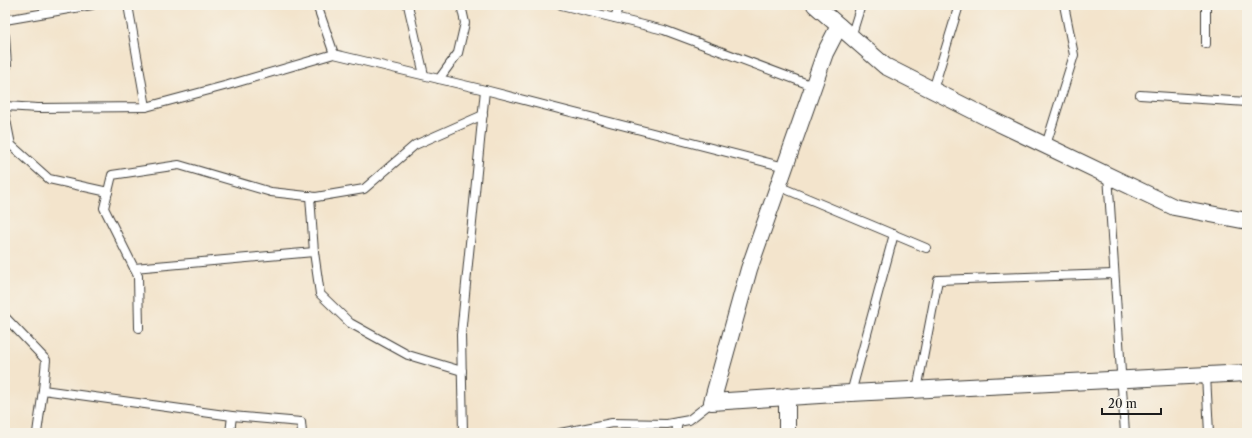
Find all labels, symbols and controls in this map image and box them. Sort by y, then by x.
scale bar [1102,390,1161,416]
text: 20 m [1108,396,1137,411]

